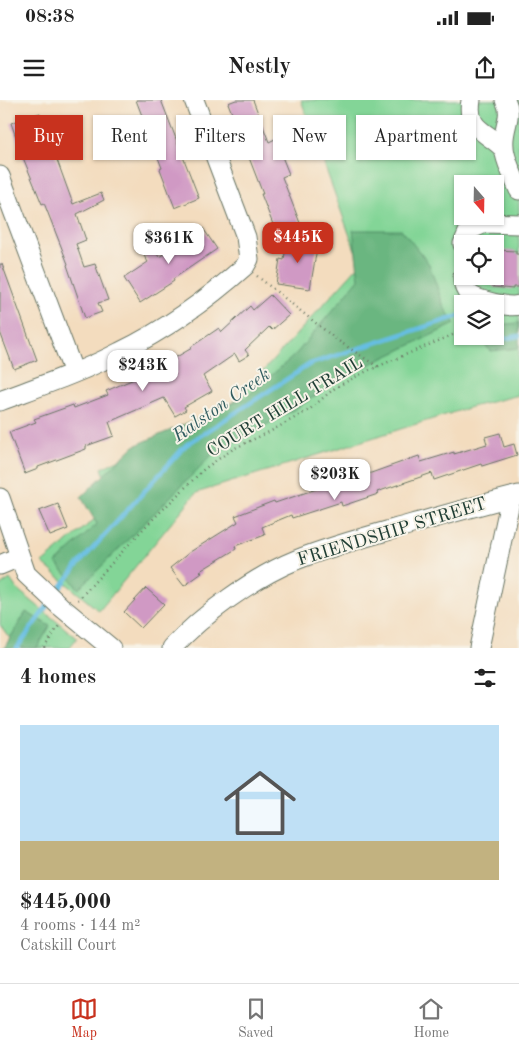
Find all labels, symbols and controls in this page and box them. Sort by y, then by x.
text: 08:38 [25,8,74,27]
icon: menu [20,54,48,82]
icon: share [471,54,499,82]
text: Nestly [228,56,291,78]
chip: Buy [15,115,83,160]
chip: Rent [93,115,166,160]
chip: Filters [176,115,263,160]
chip: New [273,115,346,160]
chip: Apartment [356,115,476,160]
north arrow [454,175,504,225]
map controls [454,175,504,345]
pin: $445K [263,221,333,264]
pin: $361K [134,222,204,265]
text: $445K [273,230,323,246]
text: $361K [144,231,194,247]
button: locate [454,235,504,285]
button: layers [454,295,504,345]
pin: $243K [108,350,178,392]
street label: COURT HILL TRAIL [204,353,366,461]
text: $243K [118,358,168,374]
water label: Ralston Creek [169,365,274,447]
pin: $203K [300,458,370,501]
text: $203K [310,467,360,483]
street label: FRIENDSHIP STREET [295,495,489,569]
icon: filters [471,664,499,692]
text: 4 homes [20,667,96,688]
icon: home [215,758,305,848]
text: $445,000 [20,892,111,913]
text: 4 rooms · 144 m² [20,918,140,934]
text: Catskill Court [20,938,116,954]
tab: Map [70,995,98,1042]
tab: Saved [238,995,274,1042]
tab: Home [413,995,449,1042]

